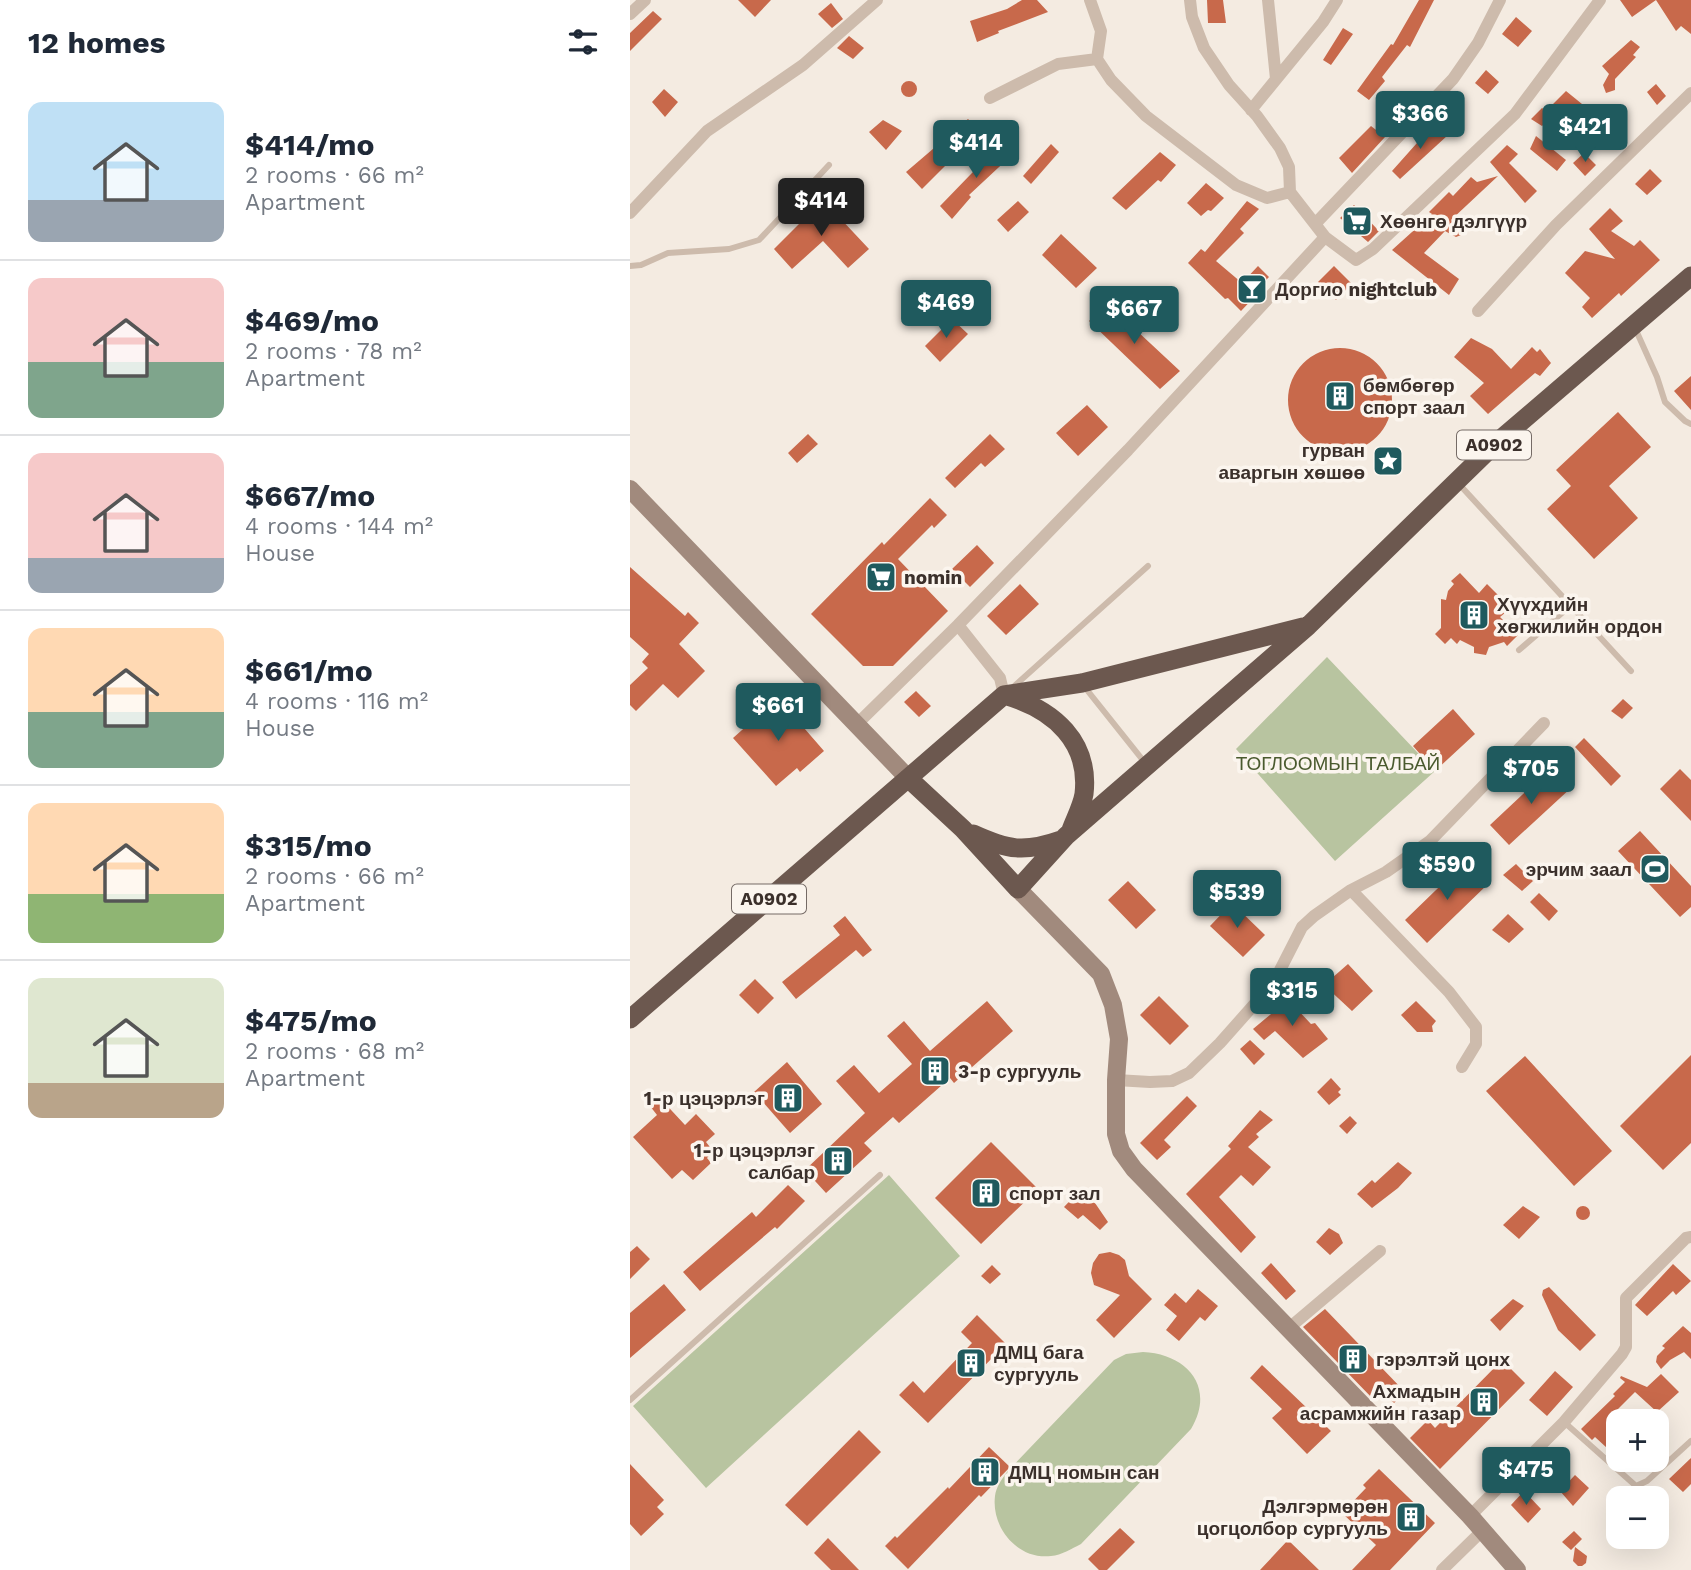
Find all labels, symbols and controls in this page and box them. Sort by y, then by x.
icon: filters [564,23,602,61]
text: 12 homes [28,25,166,60]
pin: $366 [1379,92,1461,151]
text: $366 [1392,100,1448,127]
pin: $421 [1544,104,1626,164]
text: $421 [1559,113,1611,140]
pin: $414 [935,120,1017,180]
text: $414/mo [245,127,374,162]
text: $414 [949,129,1003,156]
icon: home [84,130,168,214]
text: 2 rooms · 66 m² [245,162,424,189]
pin: $414 [780,178,862,238]
text: $414 [794,187,848,214]
text: Apartment [245,189,365,216]
supermarket icon: Хөөнгө дэлгүүр [1340,204,1374,238]
place label: Хөөнгө дэлгүүр [1380,210,1527,233]
bar icon: Доргио nightclub [1235,272,1269,306]
place label: Доргио nightclub [1275,278,1437,301]
pin: $469 [905,280,987,340]
pin: $667 [1093,286,1175,346]
text: $469 [917,289,975,316]
text: $667 [1106,295,1162,322]
text: $469/mo [245,303,379,338]
icon: home [84,306,168,390]
text: 2 rooms · 78 m² [245,338,422,365]
text: Apartment [245,365,365,392]
place label: бөмбөгөр спорт заал [1363,374,1465,419]
building icon: бөмбөгөр спорт заал [1323,379,1357,413]
road number: A0902 [1457,430,1531,460]
place label: гурван аваргын хөшөө [1219,439,1365,484]
place icon: гурван аваргын хөшөө [1371,444,1405,478]
text: $667/mo [245,478,375,513]
icon: home [84,481,168,565]
text: 4 rooms · 144 m² [245,513,433,540]
text: House [245,540,315,567]
supermarket icon: nomin [864,560,898,594]
place label: nomin [904,566,962,589]
place label: Хүүхдийн хөгжилийн ордон [1497,593,1662,638]
building icon: Хүүхдийн хөгжилийн ордон [1457,598,1491,632]
text: $661/mo [245,653,373,688]
icon: home [84,656,168,740]
pin: $661 [737,684,819,743]
text: 4 rooms · 116 m² [245,688,428,715]
text: $661 [752,692,804,719]
text: House [245,715,315,742]
pin: $705 [1490,746,1572,806]
park label: ТОГЛООМЫН ТАЛБАЙ [1236,752,1440,775]
text: $705 [1503,755,1559,782]
text: $315/mo [245,828,372,863]
icon: home [84,831,168,915]
pin: $590 [1406,842,1488,902]
text: $590 [1418,851,1476,878]
sports icon: эрчим заал [1638,852,1672,886]
place label: эрчим заал [1526,858,1632,881]
text: 2 rooms · 66 m² [245,863,424,890]
pin: $539 [1196,870,1278,930]
text: $539 [1209,879,1265,906]
road number: A0902 [732,884,806,914]
text: Apartment [245,890,365,917]
pin: $315 [1251,968,1333,1028]
text: $315 [1266,977,1318,1004]
text: $475/mo [245,1003,377,1038]
icon: home [84,1006,168,1090]
text: 2 rooms · 68 m² [245,1038,424,1065]
building icon: 3-р сургууль [918,1054,952,1088]
place label: 3-р сургууль [958,1060,1081,1083]
text: Apartment [245,1065,365,1092]
building icon: 1-р цэцэрлэг [771,1081,805,1115]
place label: 1-р цэцэрлэг [644,1087,765,1110]
place label: 1-р цэцэрлэг салбар [694,1139,815,1184]
building icon: 1-р цэцэрлэг салбар [821,1144,855,1178]
building icon: спорт зал [969,1176,1003,1210]
place label: спорт зал [1009,1182,1101,1205]
place label: ДМЦ бага сургууль [994,1341,1084,1386]
building icon: гэрэлтэй цонх [1336,1342,1370,1376]
building icon: ДМЦ бага сургууль [954,1346,988,1380]
place label: гэрэлтэй цонх [1376,1348,1511,1371]
place label: Ахмадын асрамжийн газар [1300,1380,1461,1425]
building icon: Ахмадын асрамжийн газар [1467,1385,1501,1419]
map controls [1606,1409,1669,1549]
button: + [1606,1409,1669,1472]
pin: $475 [1485,1448,1567,1507]
building icon: ДМЦ номын сан [968,1455,1002,1489]
text: $475 [1498,1456,1554,1483]
place label: ДМЦ номын сан [1008,1461,1160,1484]
button: − [1606,1486,1669,1549]
place label: Дэлгэрмөрөн цогцолбор сургууль [1197,1495,1388,1540]
building icon: Дэлгэрмөрөн цогцолбор сургууль [1394,1500,1428,1534]

